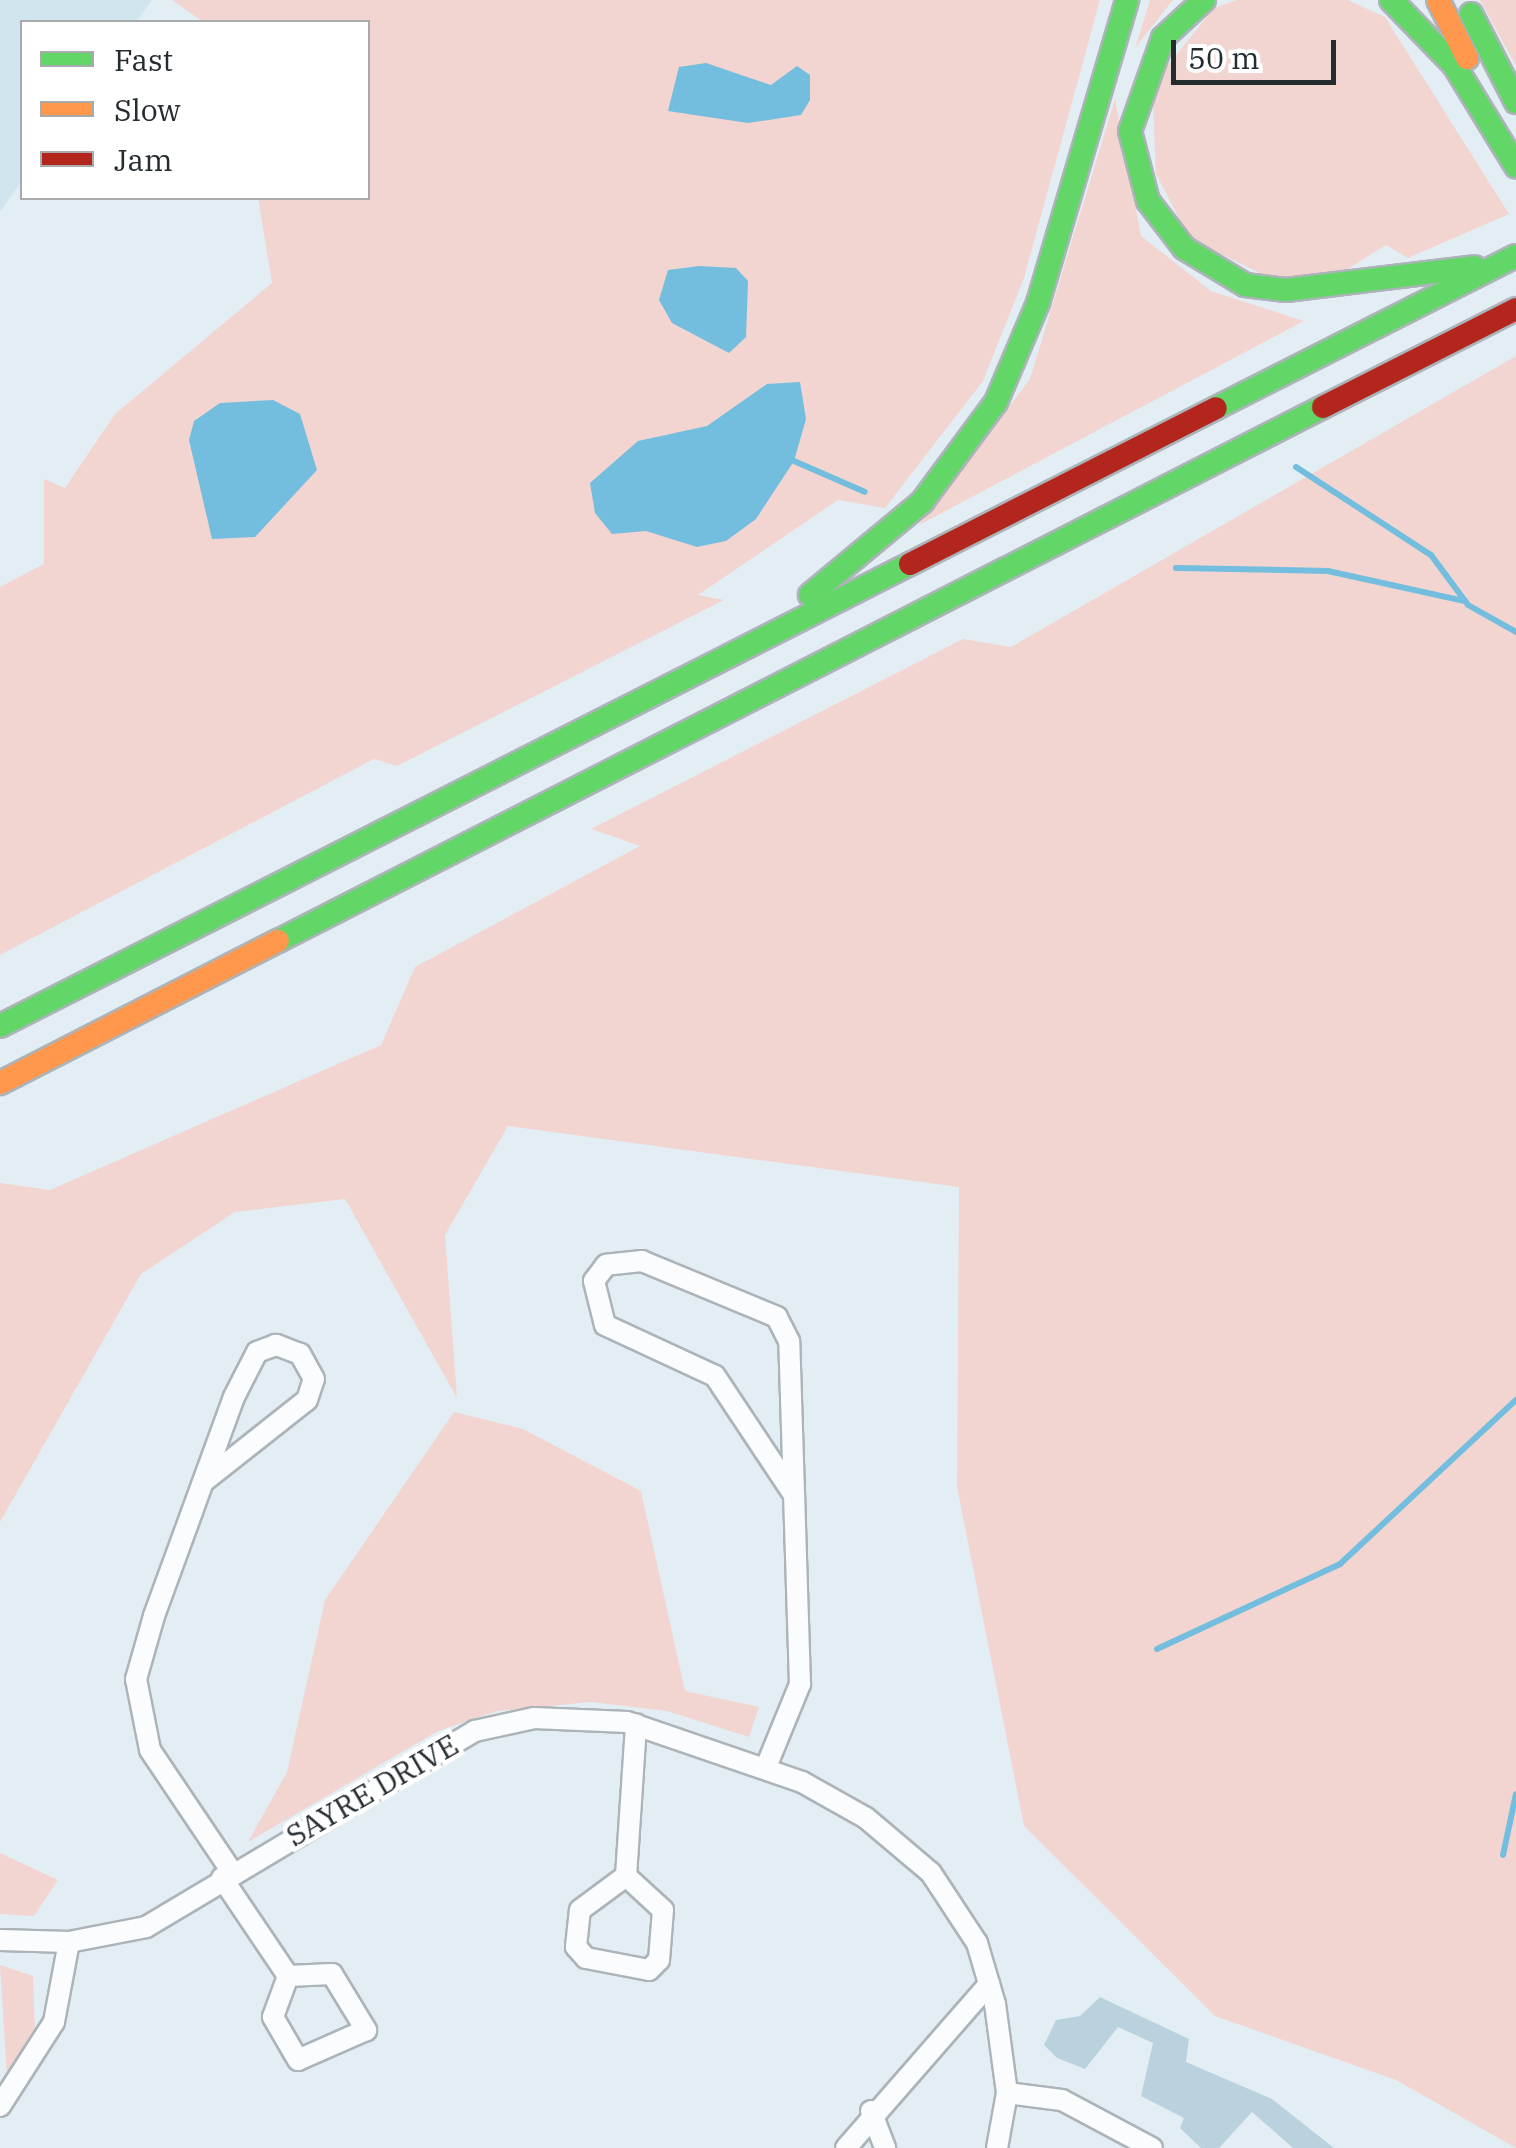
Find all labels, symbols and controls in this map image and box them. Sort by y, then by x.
legend [20,20,370,200]
scale bar [1176,20,1341,82]
text: 50 m [1188,38,1260,77]
text: Fast [114,40,173,79]
text: Slow [114,90,181,129]
text: Jam [114,140,173,179]
street label: SAYRE DRIVE [280,1726,464,1854]

